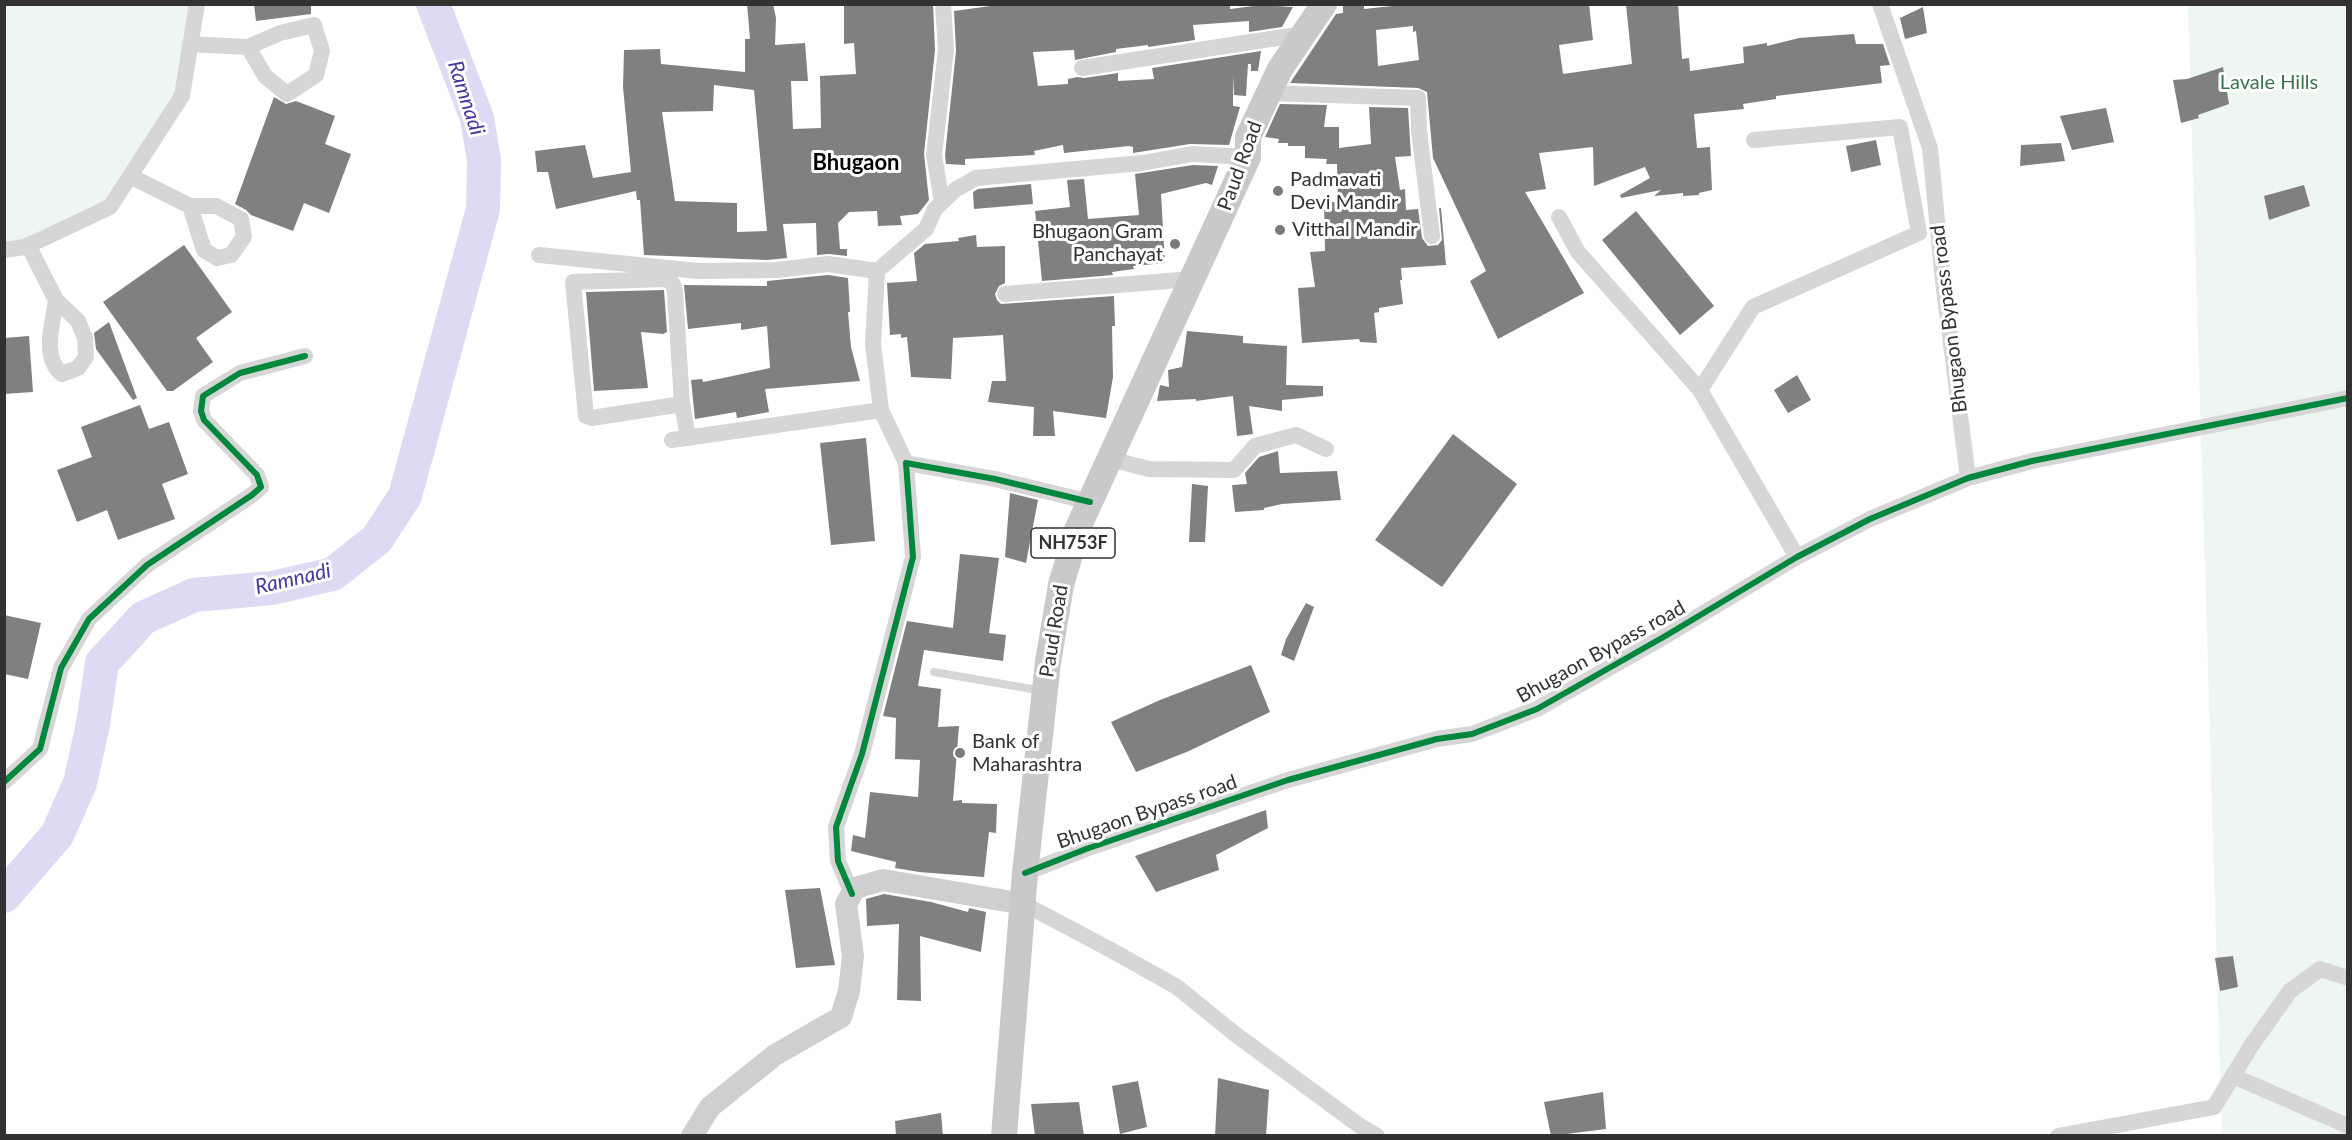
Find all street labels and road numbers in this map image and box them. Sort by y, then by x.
street label: Paud Road [1213,118,1267,214]
street label: Bhugaon Bypass road [1926,224,1972,414]
road number: NH753F [1031,528,1115,558]
street label: Paud Road [1035,583,1073,679]
street label: Bhugaon Bypass road [1513,596,1689,708]
street label: Bhugaon Bypass road [1054,770,1240,854]

